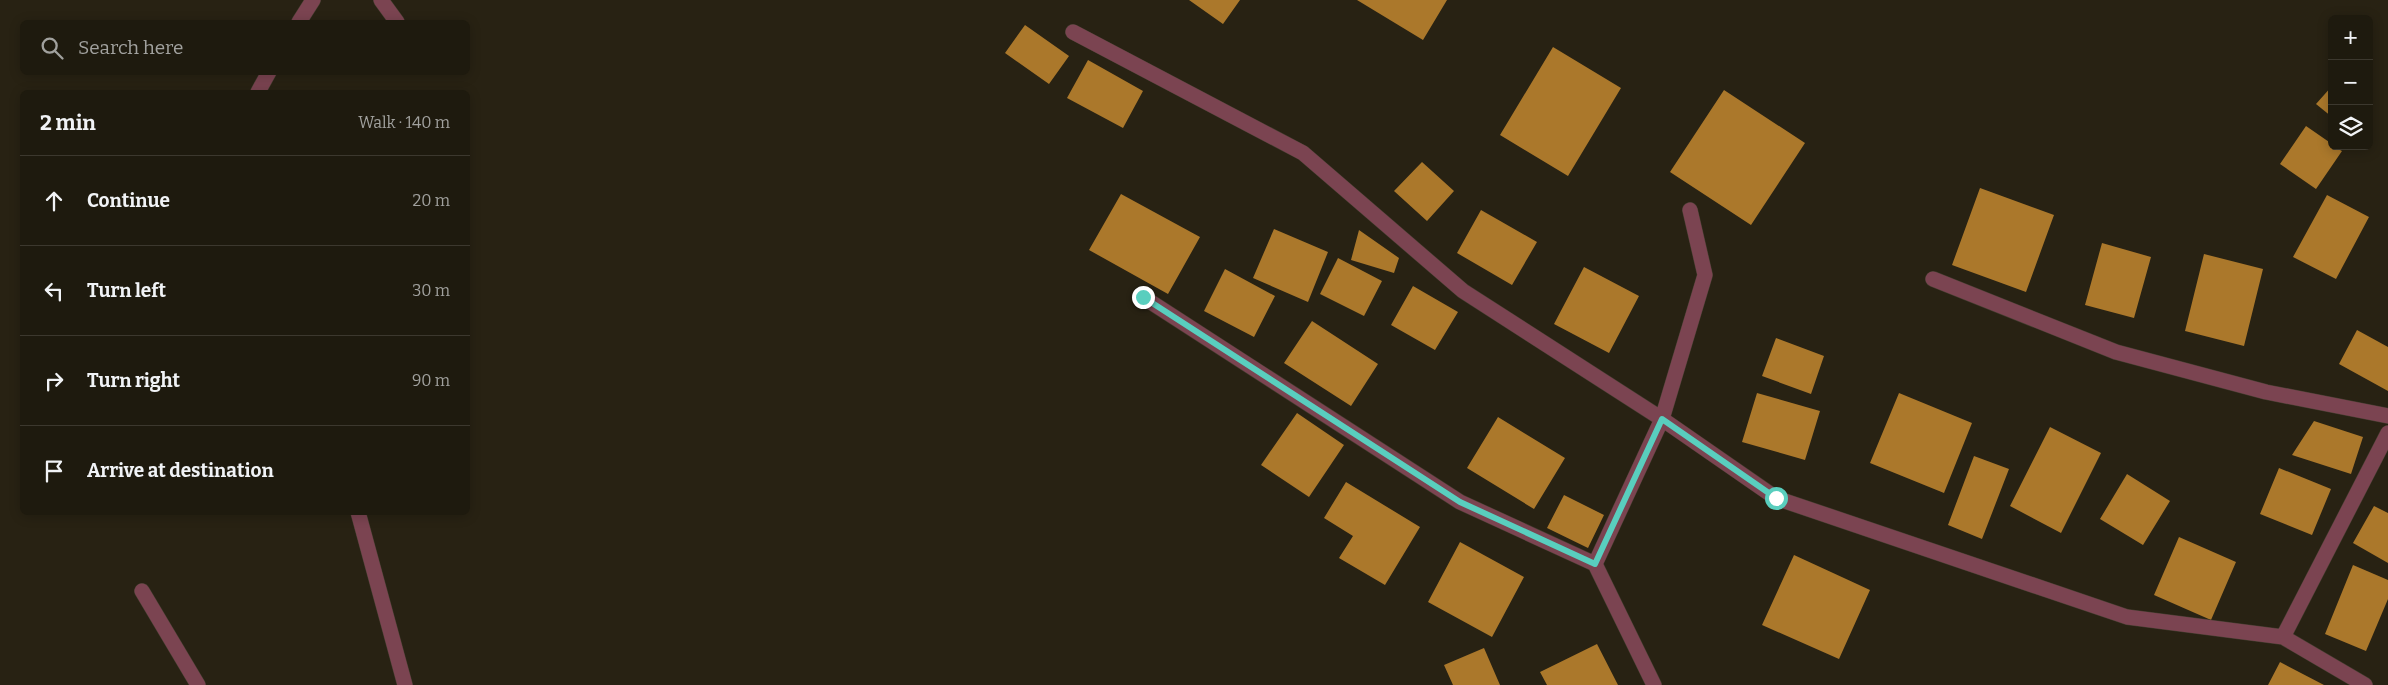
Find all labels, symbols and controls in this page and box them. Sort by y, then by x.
map controls [2328,15,2373,150]
button: + [2328,15,2373,60]
search box [20,20,470,75]
icon: search [38,34,66,62]
text: Search here [78,36,183,59]
button: − [2328,60,2373,105]
button: layers [2328,105,2373,150]
text: 2 min [40,110,96,136]
text: Walk · 140 m [358,113,450,132]
icon: ahead [40,187,68,215]
text: Continue [87,189,170,212]
text: 20 m [413,191,450,210]
icon: left [40,277,68,305]
text: Turn left [87,279,166,302]
text: 30 m [412,281,450,300]
route end [1132,286,1155,309]
icon: right [40,367,68,395]
text: Turn right [87,369,180,392]
text: 90 m [412,371,450,390]
icon: arrive [40,457,68,485]
text: Arrive at destination [87,459,274,482]
route start [1765,487,1788,510]

